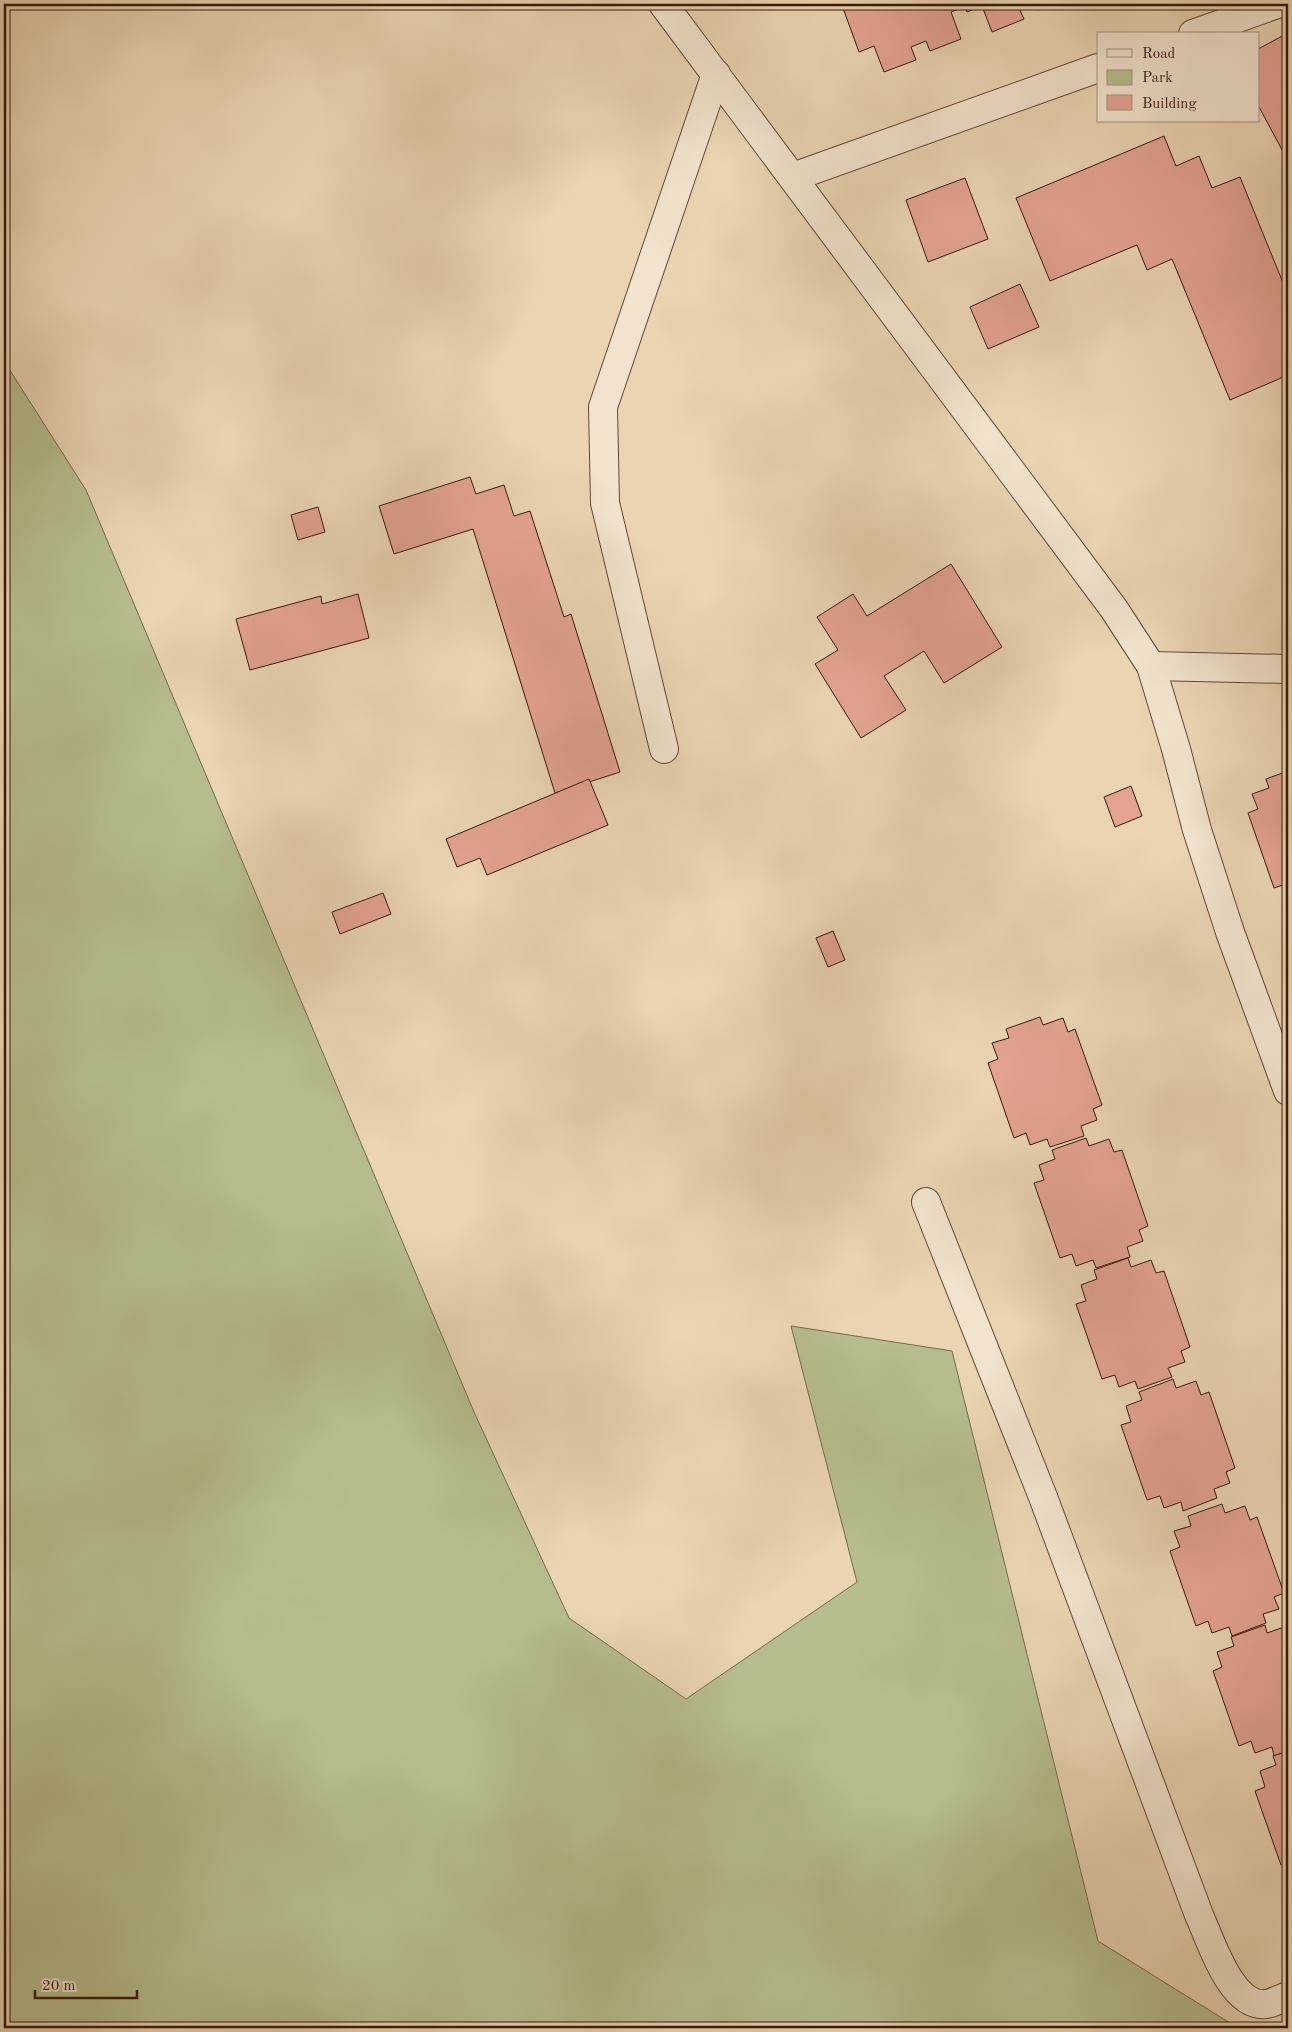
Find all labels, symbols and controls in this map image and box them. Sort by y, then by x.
legend [1097,32,1260,122]
text: Road [1142,47,1176,62]
text: Park [1142,71,1173,86]
text: Building [1142,97,1197,112]
scale bar [35,1967,138,1999]
text: 20 m [42,1979,76,1994]

